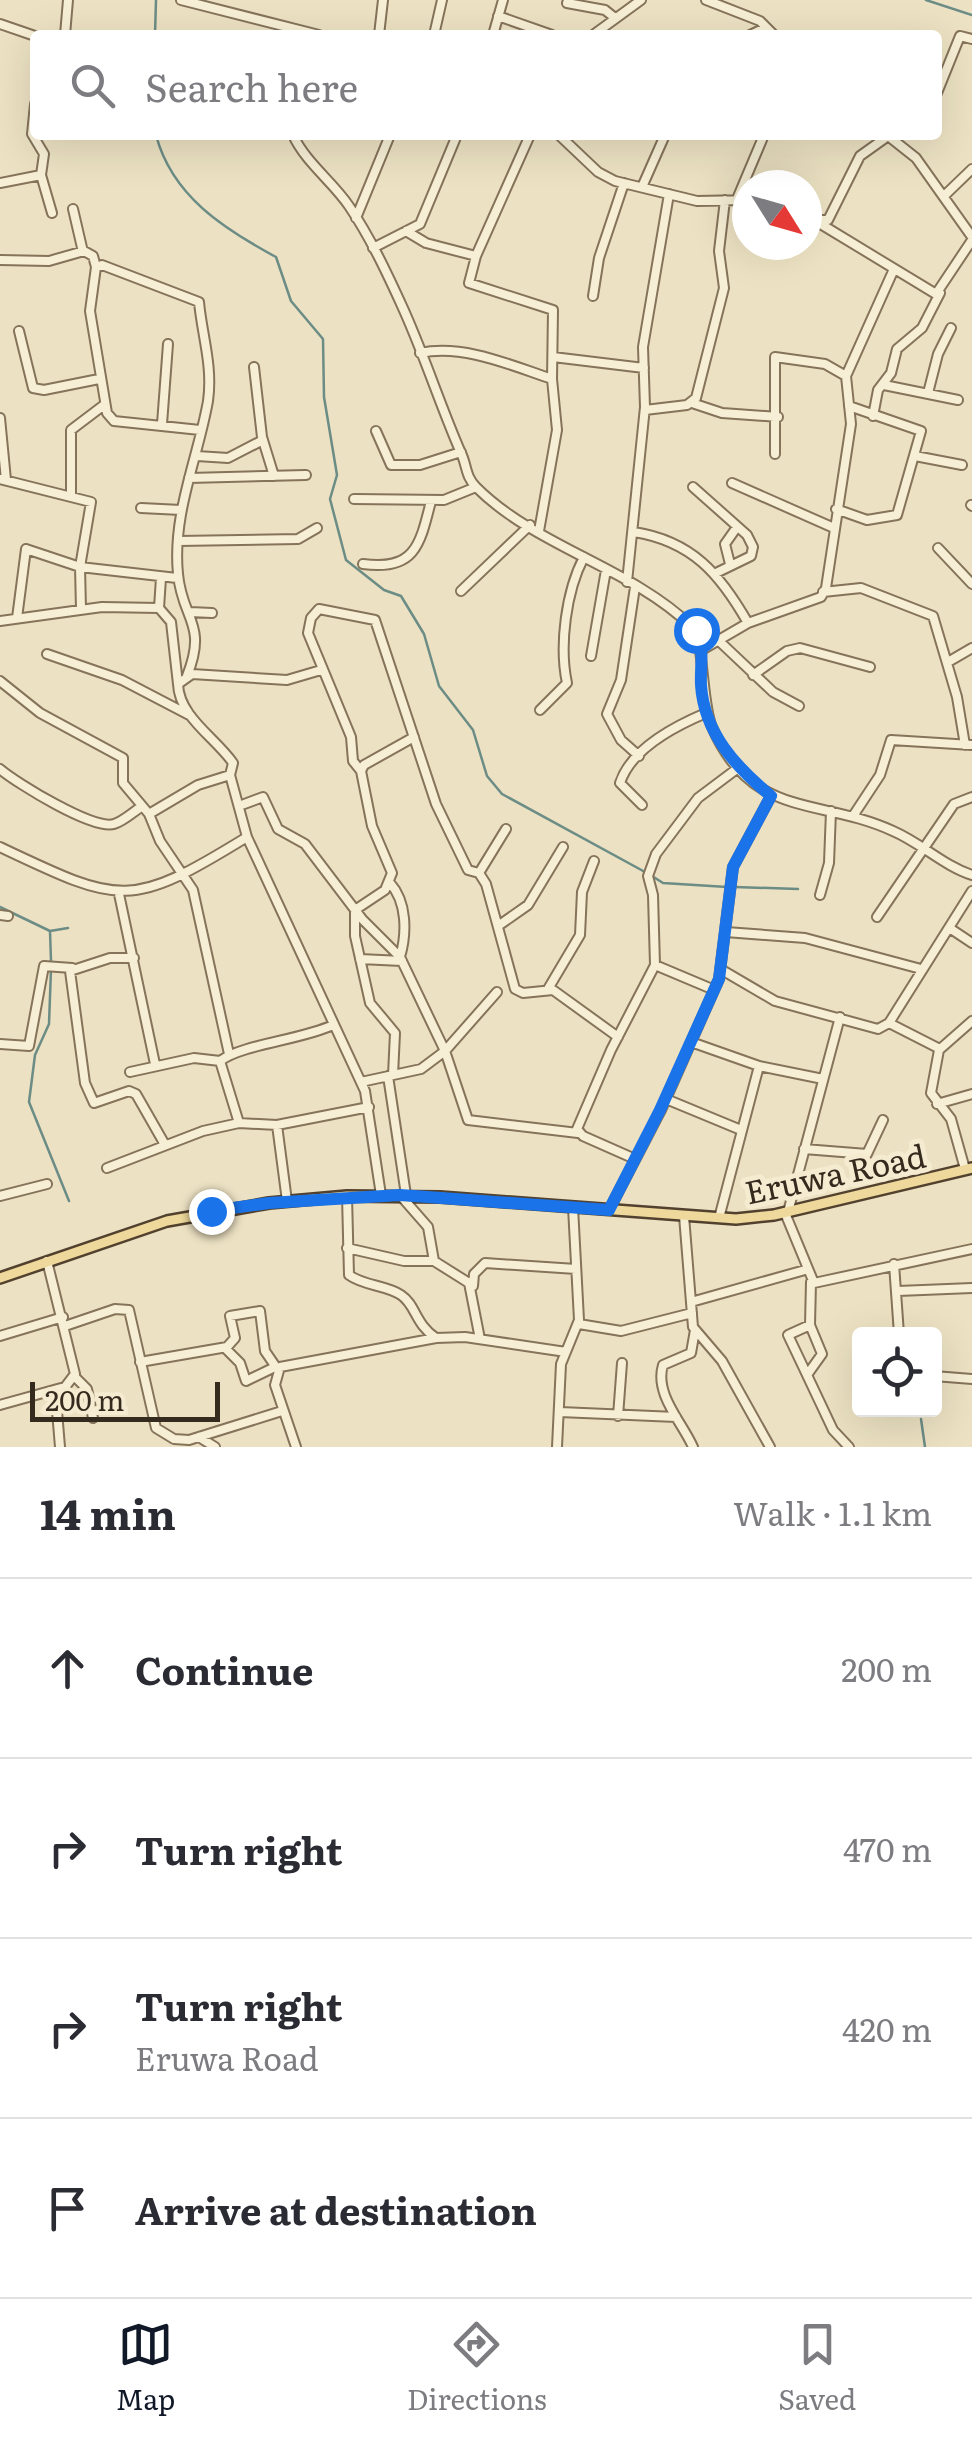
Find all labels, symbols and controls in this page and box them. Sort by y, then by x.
search box [30,30,942,140]
text: Search here [145,57,358,114]
icon: search [65,58,120,113]
north arrow [732,170,822,260]
route start [674,608,720,654]
street label: Eruwa Road [740,1129,930,1215]
route end [189,1189,235,1235]
map controls [852,1327,942,1417]
button: locate [852,1327,942,1417]
scale bar [30,1377,220,1422]
text: 200 m [45,1378,124,1420]
text: 14 min [40,1481,176,1543]
text: Walk · 1.1 km [733,1488,932,1536]
text: Continue [135,1640,313,1697]
icon: ahead [40,1641,95,1696]
text: 200 m [841,1644,932,1692]
text: Turn right [135,1820,342,1877]
icon: right [40,1821,95,1876]
text: 470 m [843,1824,932,1872]
text: Turn right [135,1976,342,2033]
icon: right [40,2001,95,2056]
text: 420 m [842,2004,932,2052]
text: Eruwa Road [135,2033,319,2081]
text: Arrive at destination [135,2180,537,2237]
icon: arrive [40,2181,95,2236]
tab: Map [116,2317,175,2419]
tab: Directions [407,2317,547,2419]
tab: Saved [778,2317,856,2419]

